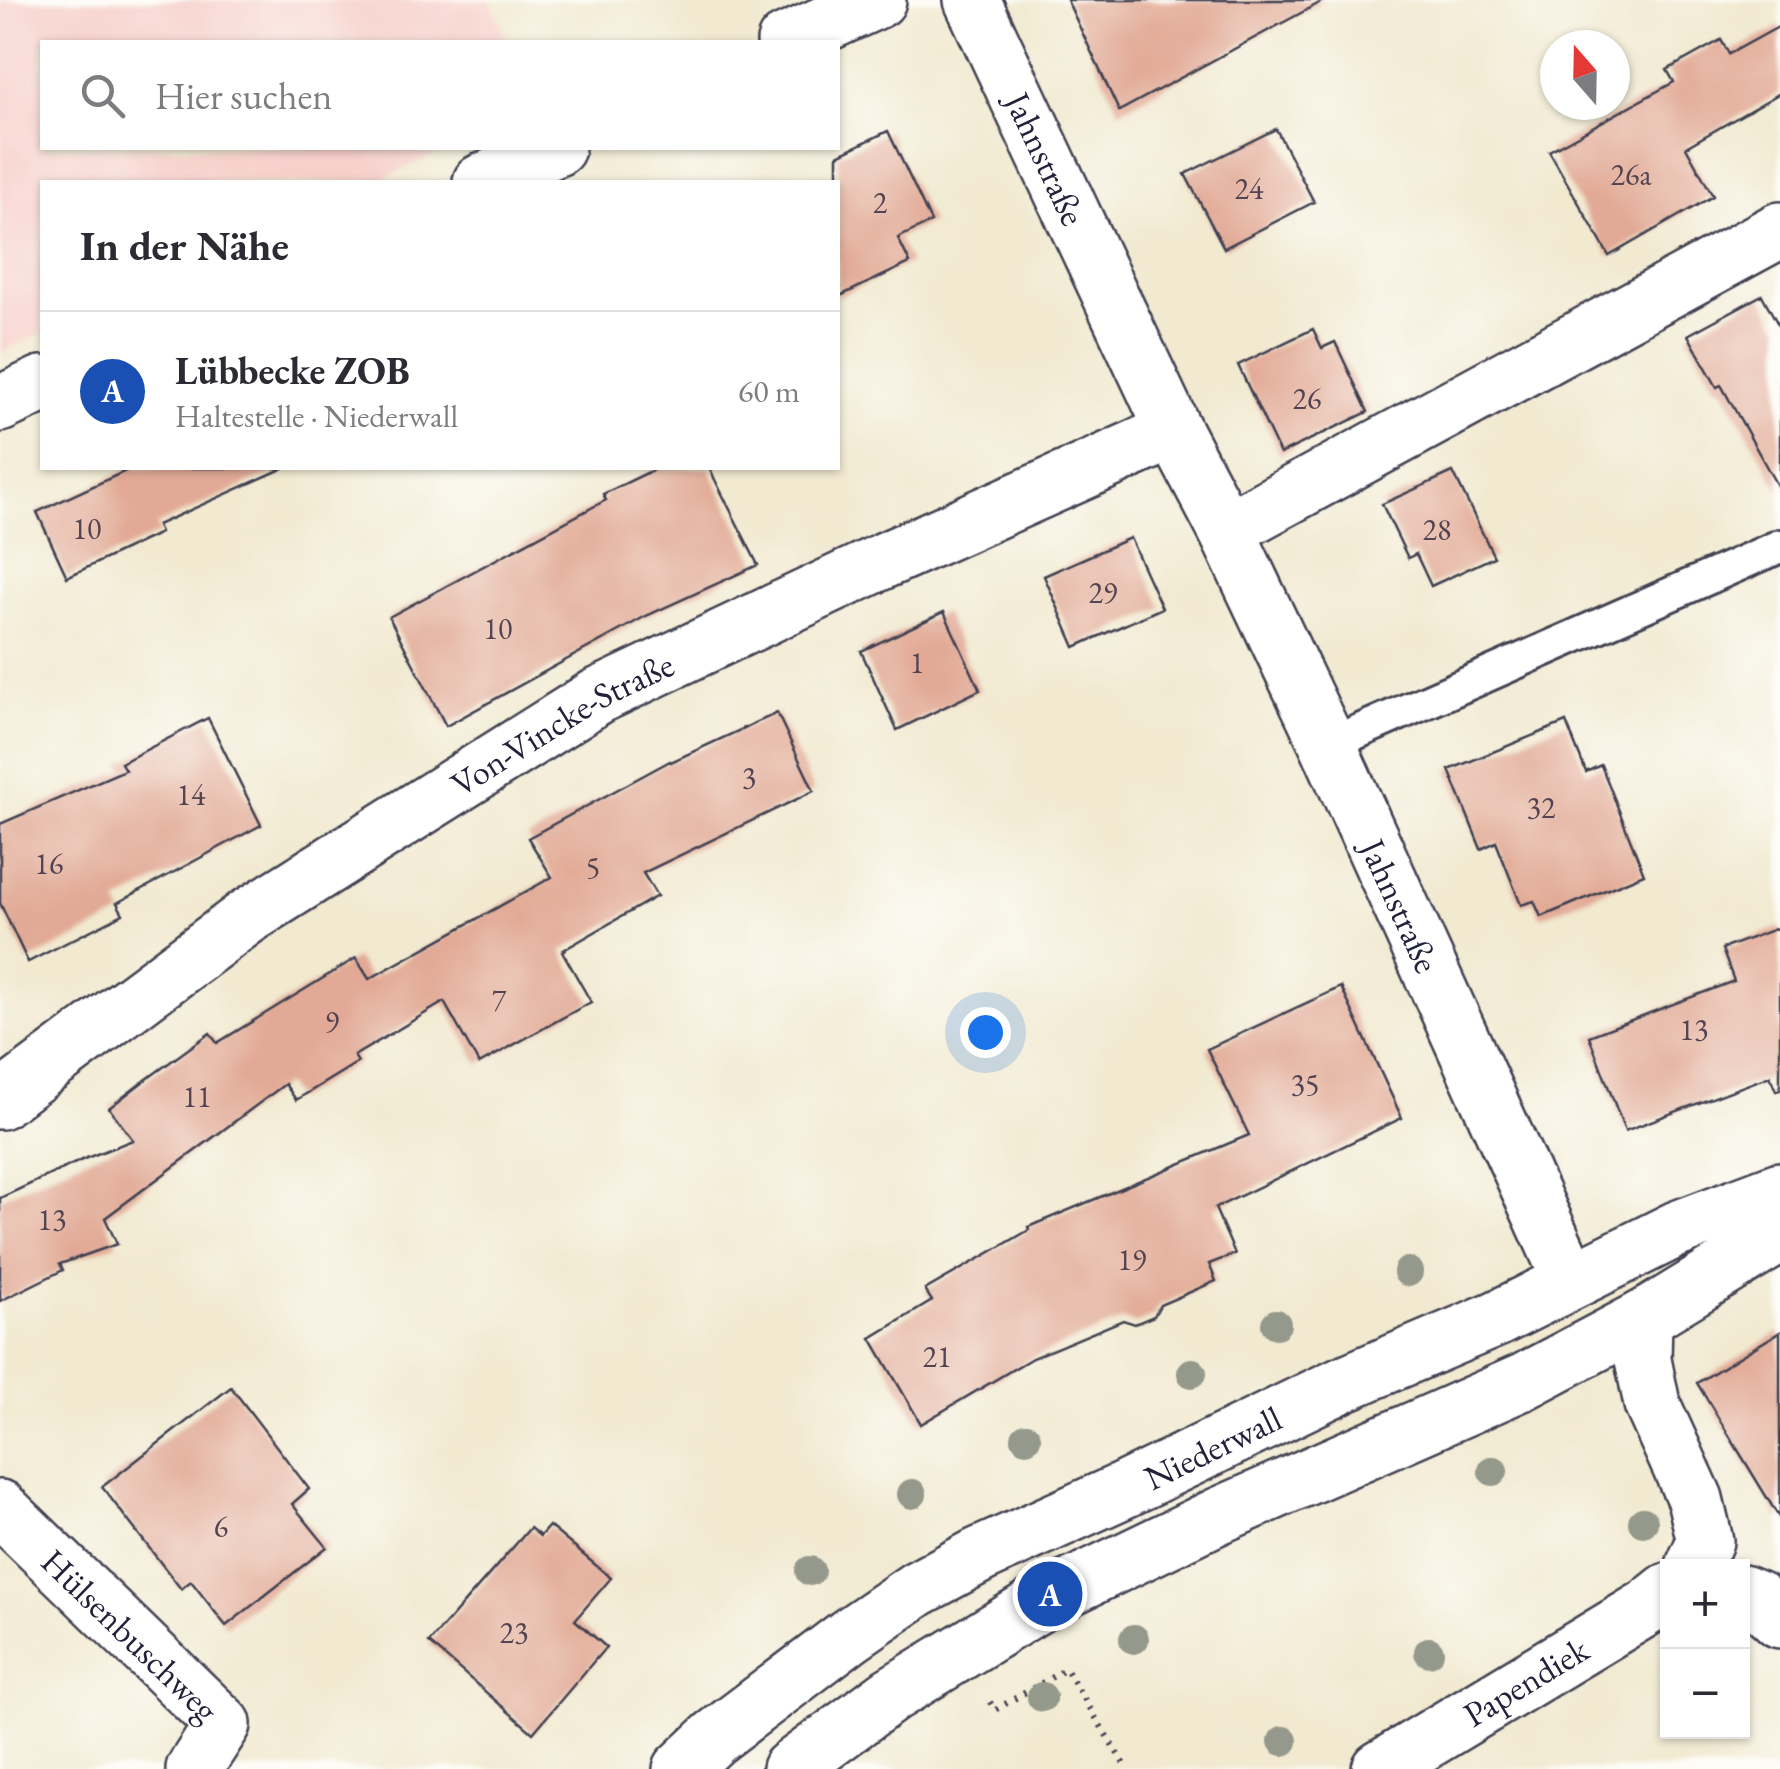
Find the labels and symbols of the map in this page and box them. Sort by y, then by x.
north arrow [1540,30,1630,120]
street label: Jahnstraße [995,82,1097,232]
house number: 26a [1611,155,1651,194]
house number: 24 [1235,169,1264,208]
house number: 2 [873,183,888,222]
house number: 26 [1293,379,1321,418]
house number: 10 [73,509,101,548]
house number: 28 [1423,510,1451,549]
house number: 29 [1089,573,1117,612]
house number: 10 [484,609,512,648]
street label: Von-Vincke-Straße [442,641,681,806]
house number: 1 [910,643,924,682]
house number: 3 [742,758,756,797]
house number: 14 [177,775,206,814]
house number: 32 [1527,788,1556,827]
street label: Jahnstraße [1350,829,1451,979]
house number: 16 [35,844,63,883]
house number: 5 [586,848,600,887]
house number: 7 [492,980,507,1019]
house number: 9 [325,1002,339,1041]
your location [960,1007,1011,1058]
house number: 13 [1680,1010,1708,1049]
house number: 35 [1291,1065,1319,1104]
house number: 11 [183,1077,211,1116]
house number: 13 [38,1200,66,1239]
house number: 19 [1118,1240,1146,1279]
house number: 21 [923,1337,951,1376]
street label: Niederwall [1137,1395,1288,1499]
house number: 6 [214,1507,228,1546]
street label: Hülsenbuschweg [33,1538,229,1731]
pin: A [1018,1556,1082,1632]
house number: 23 [500,1613,528,1652]
street label: Papendiek [1455,1626,1597,1736]

